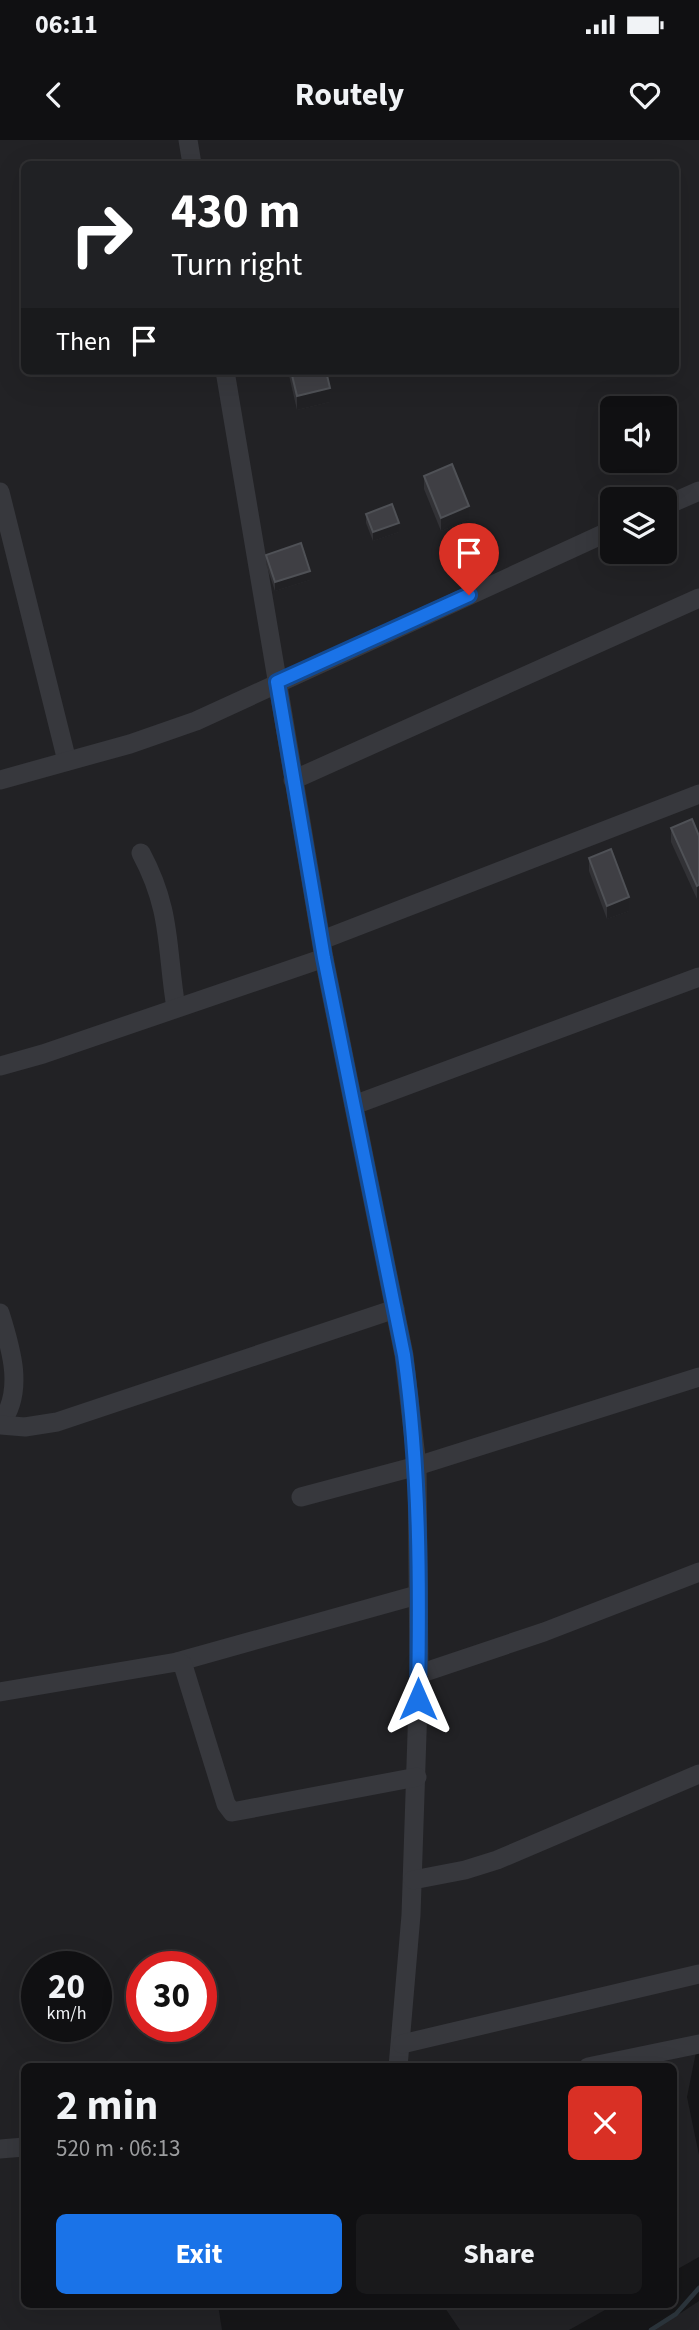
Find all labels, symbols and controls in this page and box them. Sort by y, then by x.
text: 06:11 [35,6,98,43]
text: Routely [295,72,404,118]
icon: back [35,76,73,114]
icon: heart [626,76,664,114]
text: 430 m [171,177,300,247]
icon: right [56,189,147,280]
text: Turn right [171,242,302,288]
icon: arrive [125,322,163,360]
text: Then [56,323,111,360]
map controls [600,396,677,564]
button: sound [600,396,677,473]
button: layers [600,487,677,564]
pin [439,523,499,595]
icon: arrive [450,534,488,572]
position arrow [381,1662,455,1736]
speed limit sign: 30 [126,1951,217,2042]
text: 20 [48,1962,85,2012]
text: km/h [47,2001,86,2026]
text: 2 min [56,2076,158,2136]
button: close [568,2086,642,2160]
text: 520 m · 06:13 [56,2132,180,2165]
button: Exit [56,2214,342,2294]
button: Share [356,2214,642,2294]

